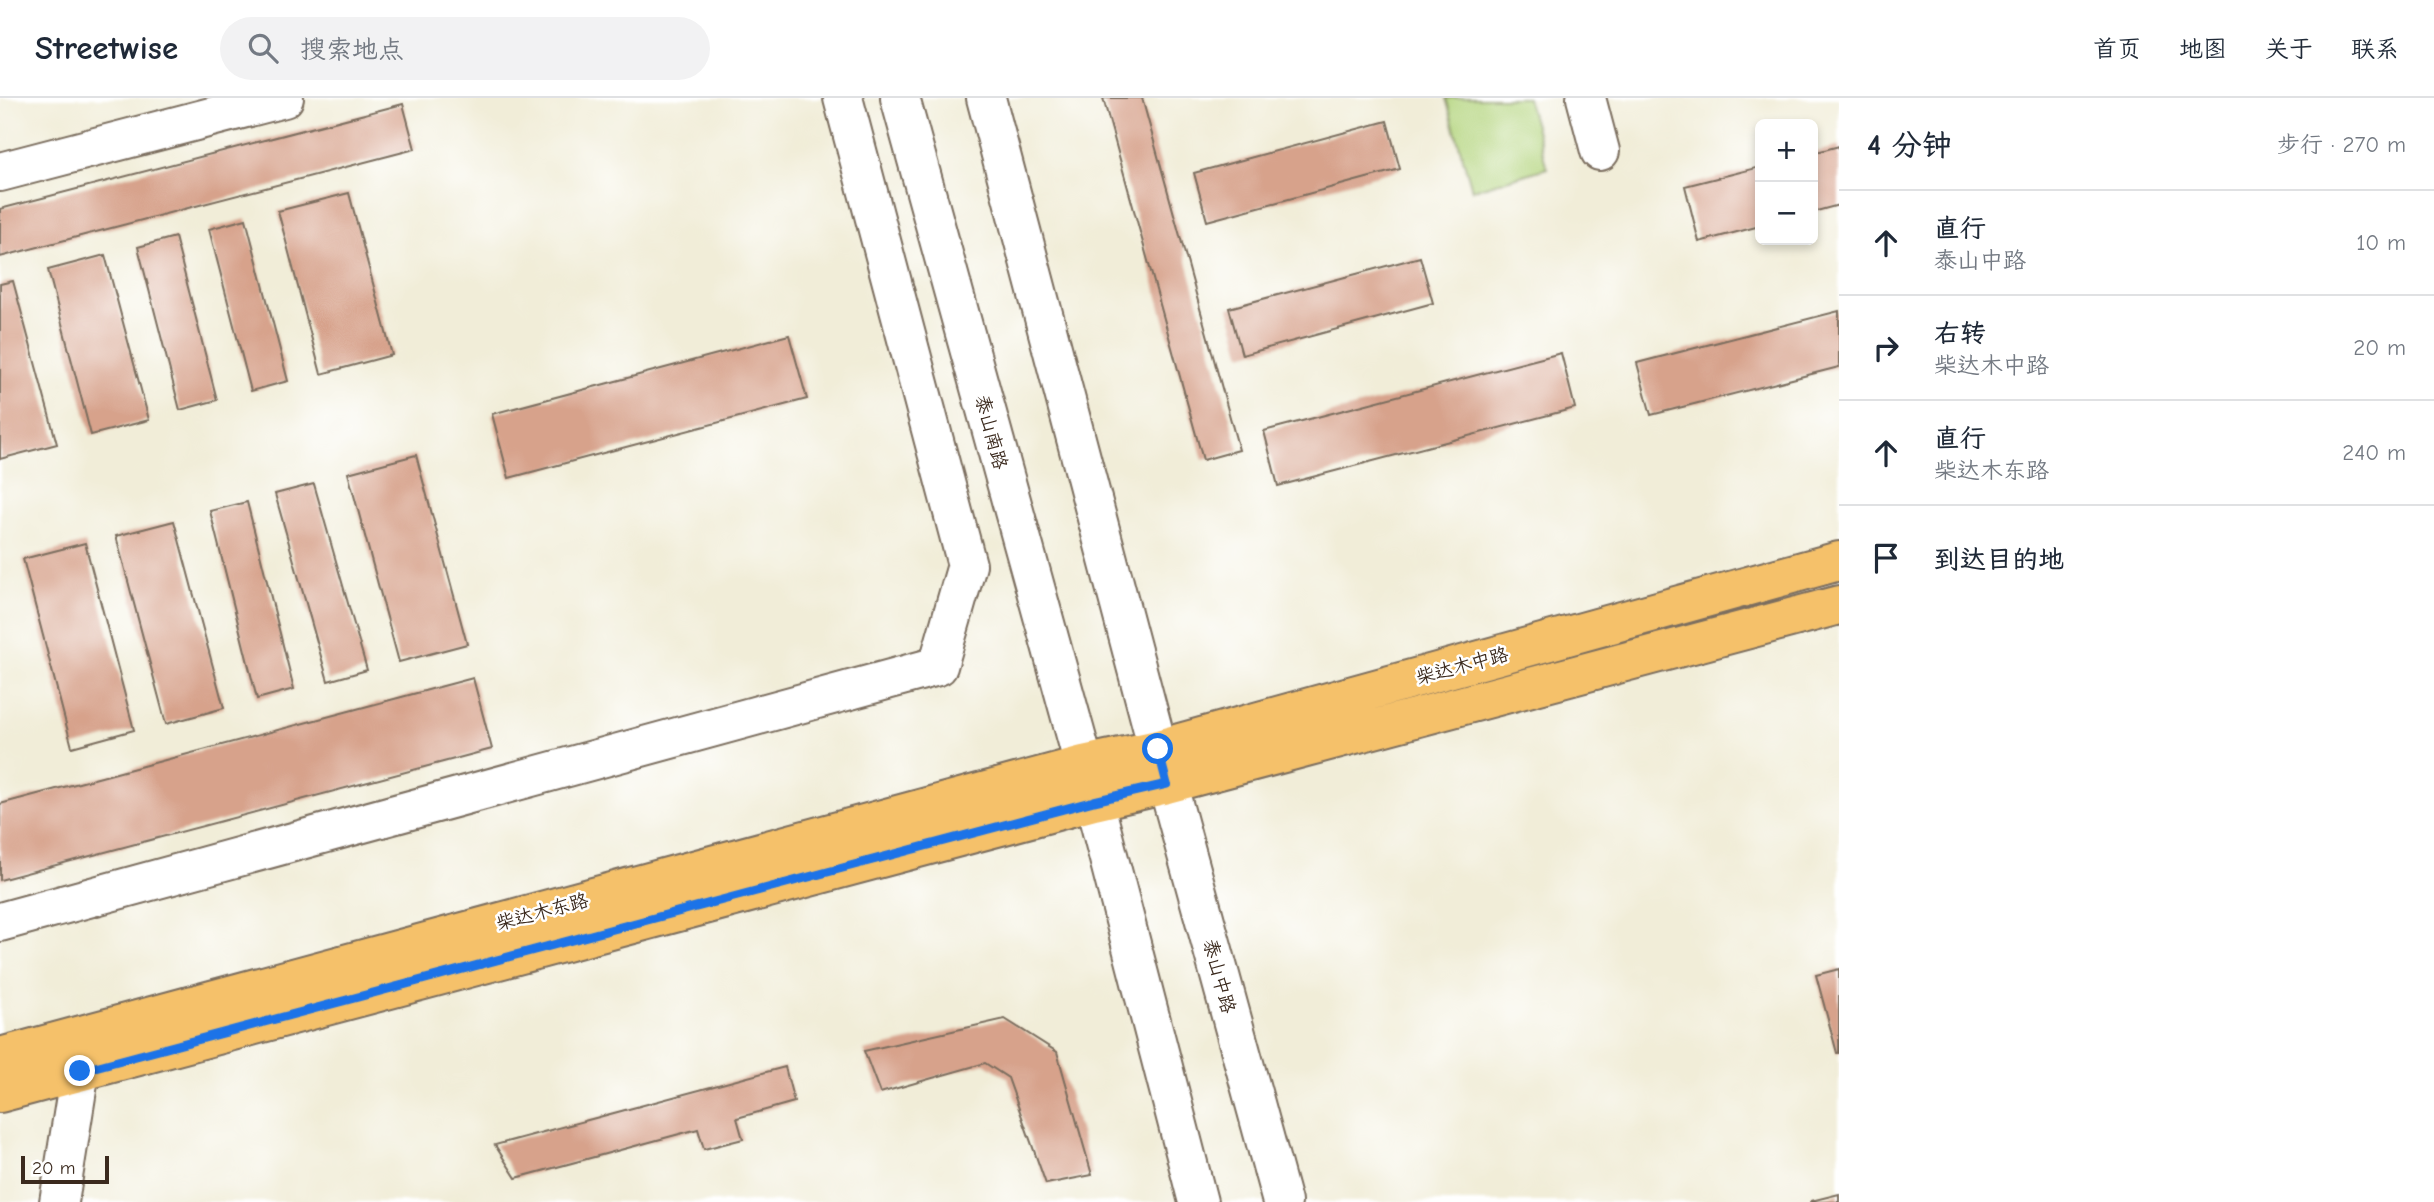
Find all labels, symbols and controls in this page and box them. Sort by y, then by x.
search box [220,17,710,80]
text: Streetwise [35,29,178,67]
icon: search [244,29,282,67]
text: 搜索地点 [300,35,404,65]
text: 首页 [2093,35,2141,63]
text: 地图 [2179,35,2227,63]
text: 关于 [2265,35,2313,63]
text: 联系 [2351,35,2399,63]
map controls [1755,119,1818,245]
button: + [1755,119,1818,182]
text: 4 分钟 [1867,128,1952,163]
text: 步行 · 270 m [2277,131,2406,158]
button: − [1755,182,1818,245]
text: 直行 [1934,214,1986,244]
icon: ahead [1867,224,1905,262]
text: 10 m [2356,229,2406,256]
text: 泰山中路 [1934,247,2026,274]
text: 右转 [1934,319,1986,349]
icon: right [1867,329,1905,367]
text: 20 m [2353,334,2406,361]
text: 柴达木中路 [1934,352,2049,379]
street label: 泰山南路 [971,393,1011,472]
text: 直行 [1934,424,1986,454]
icon: ahead [1867,434,1905,472]
text: 240 m [2342,439,2406,466]
text: 柴达木东路 [1934,457,2049,484]
icon: arrive [1867,539,1905,577]
text: 到达目的地 [1934,545,2064,575]
street label: 柴达木中路 [1414,643,1511,689]
route start [1142,733,1173,764]
street label: 柴达木东路 [494,889,591,935]
street label: 泰山中路 [1199,937,1239,1016]
route end [64,1055,95,1086]
scale bar [21,1153,108,1185]
text: 20 m [32,1157,76,1179]

